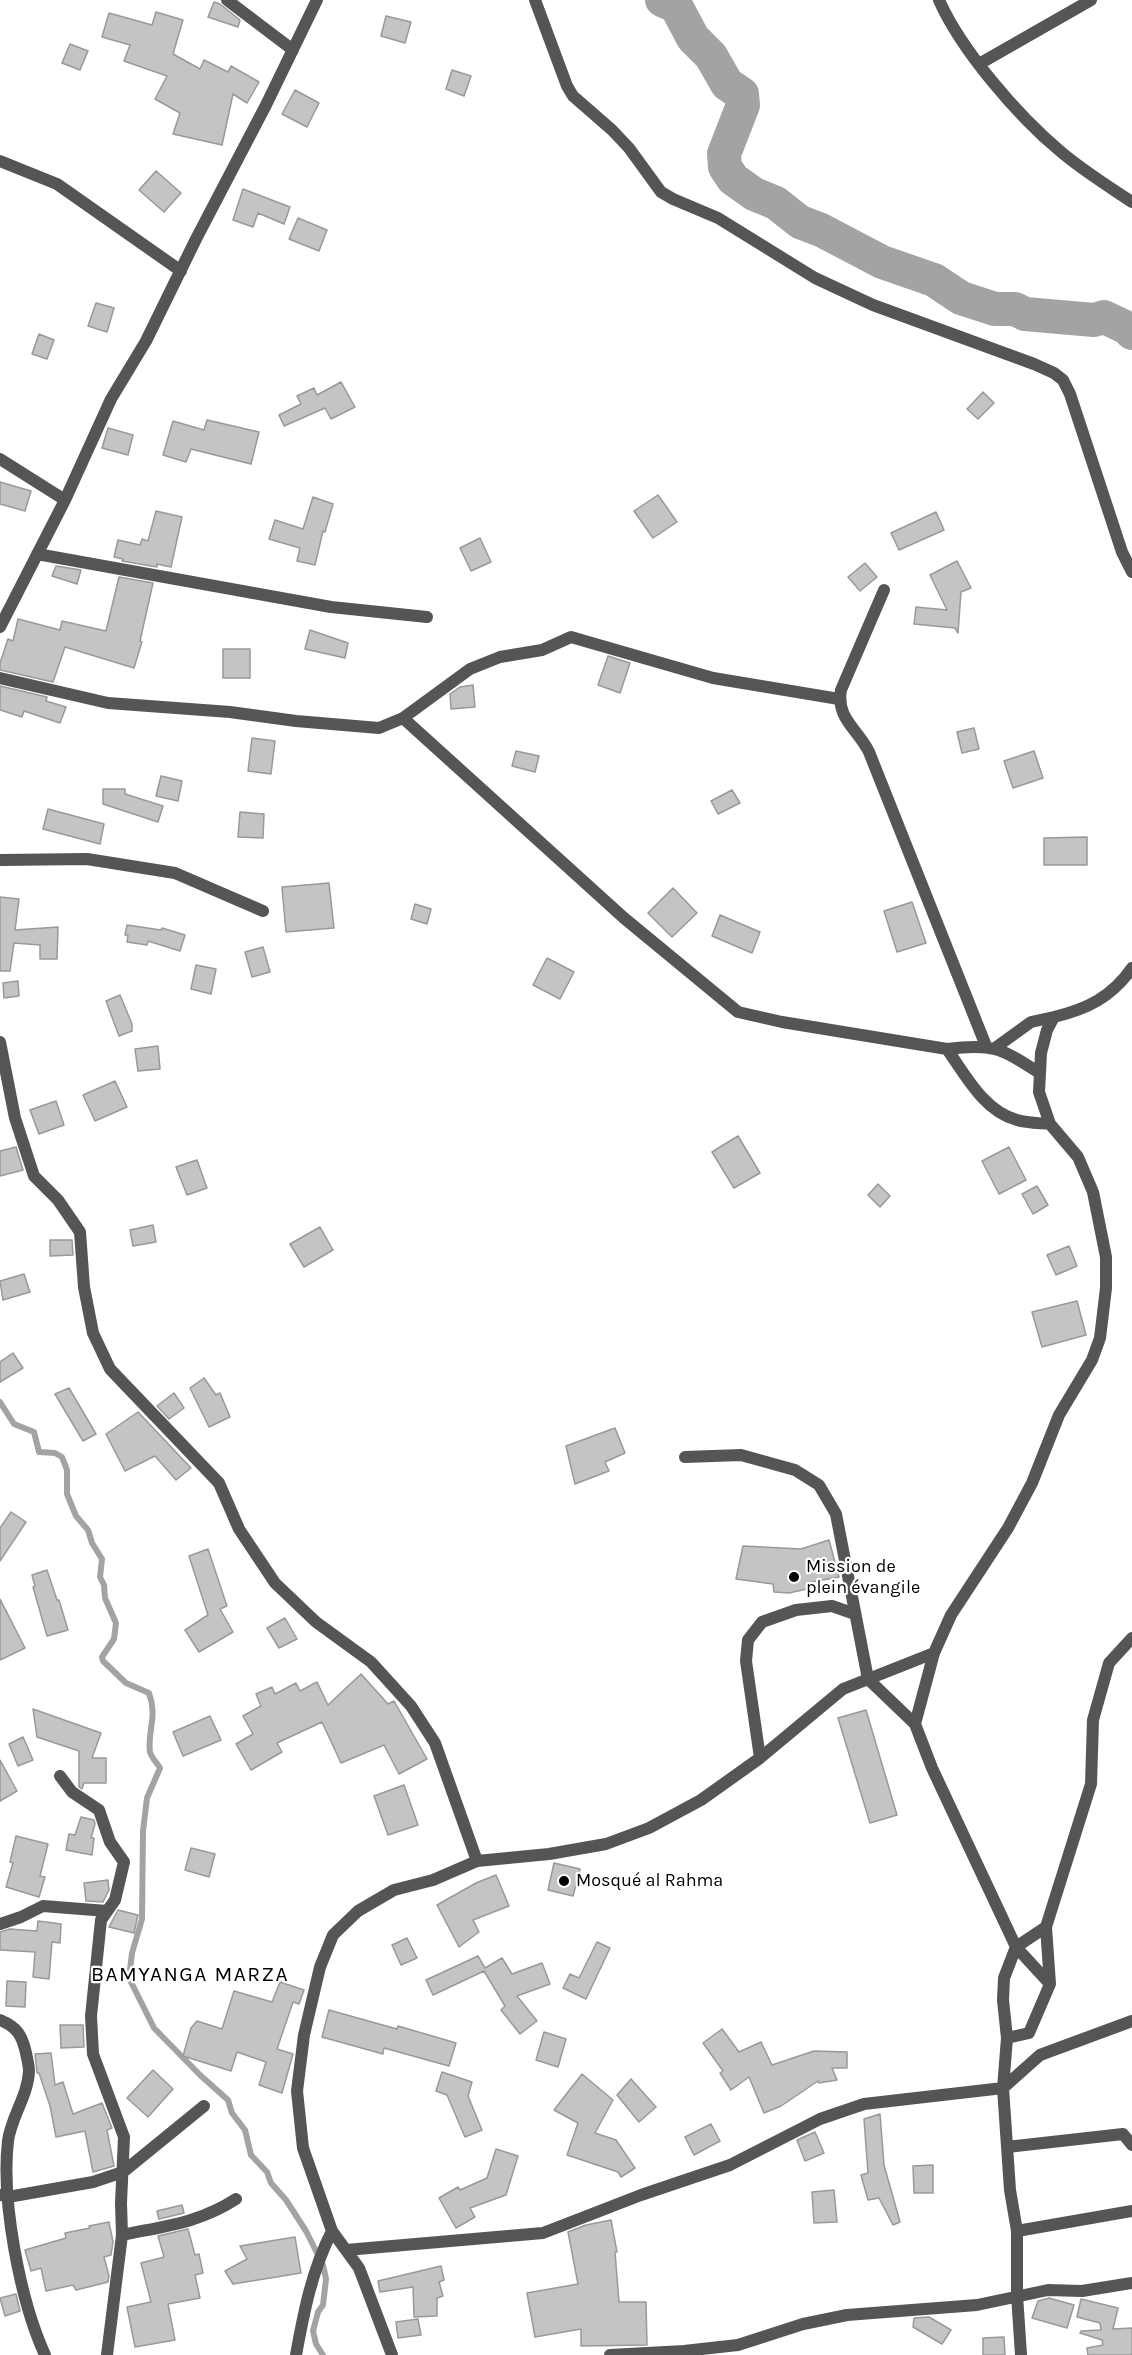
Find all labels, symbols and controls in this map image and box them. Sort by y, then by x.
place label: Mission de plein évangile [806,1556,920,1598]
marker: Mission de plein évangile [787,1570,801,1584]
place label: Mosqué al Rahma [576,1870,723,1892]
marker: Mosqué al Rahma [557,1874,571,1888]
district label: BAMYANGA MARZA [91,1962,289,1988]

